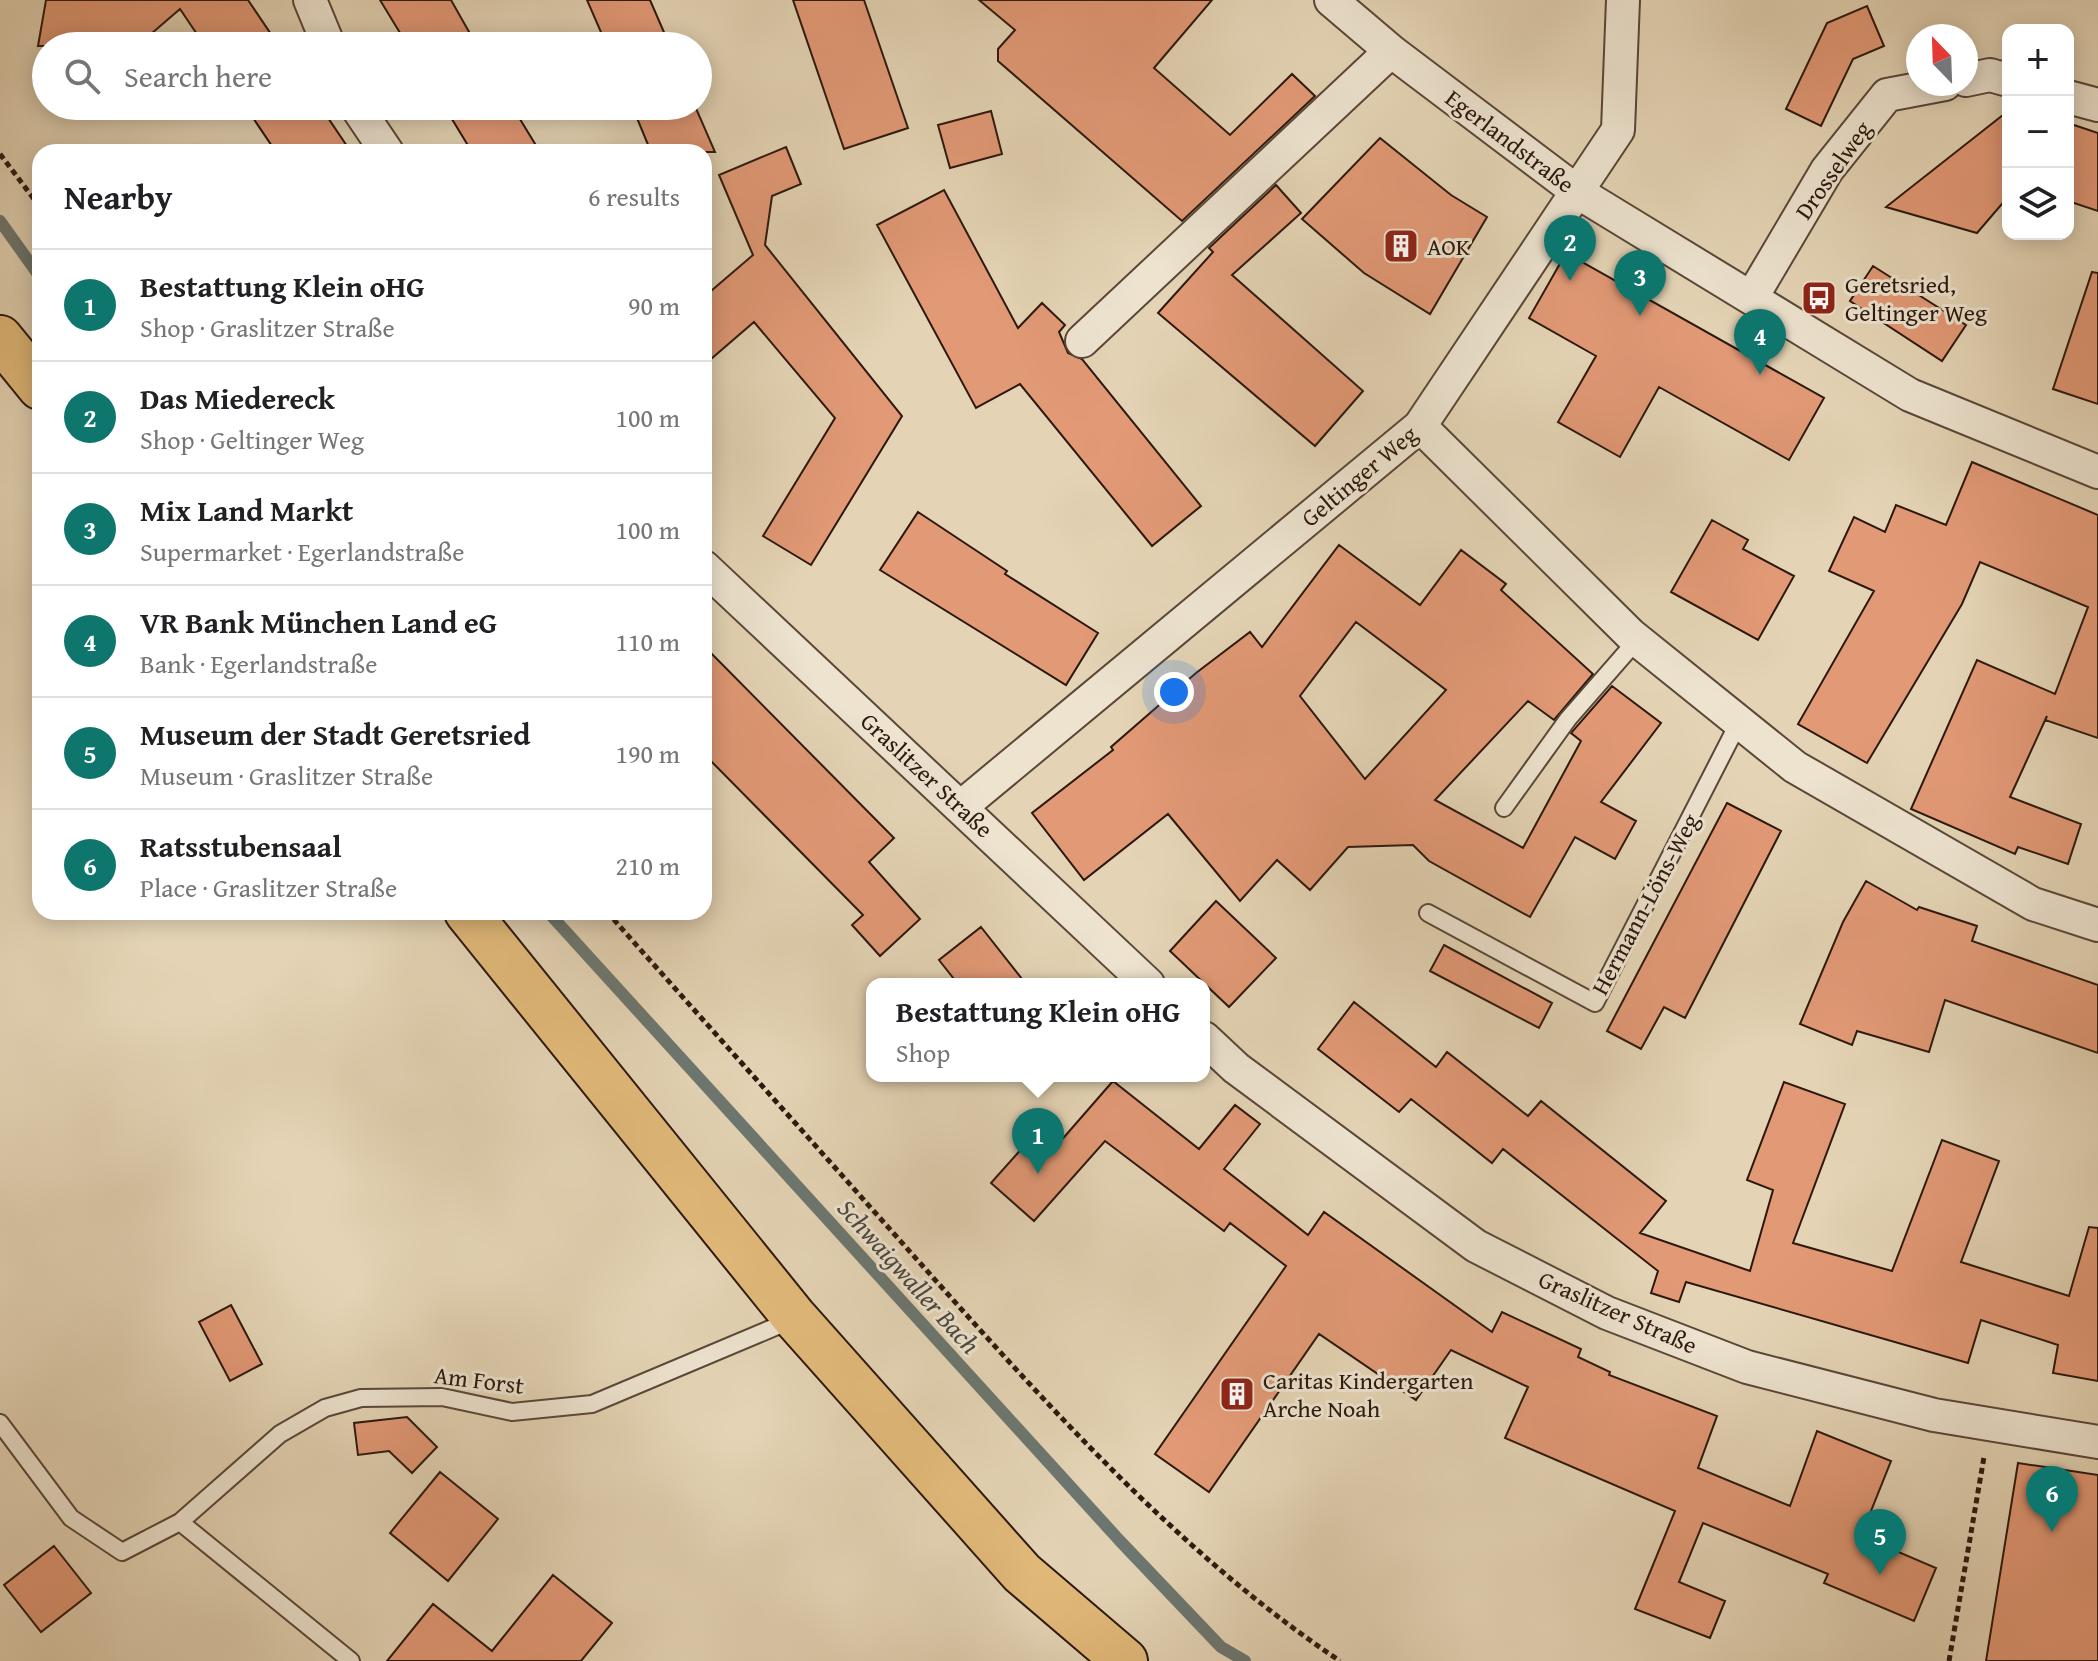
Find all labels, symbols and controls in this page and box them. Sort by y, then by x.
north arrow [1906,24,1978,96]
map controls [2002,24,2074,240]
button: + [2002,24,2074,96]
search box [32,32,712,120]
icon: search [60,54,104,98]
text: Search here [124,54,272,98]
street label: Egerlandstraße [1438,81,1582,201]
button: − [2002,96,2074,168]
street label: Drosselweg [1786,114,1880,226]
button: layers [2002,168,2074,240]
text: Nearby [64,172,173,221]
text: 6 results [588,177,680,216]
pin: 2 [1544,215,1596,281]
building icon: AOK [1382,227,1420,265]
place label: AOK [1427,229,1471,264]
pin: 3 [1614,250,1666,316]
text: Bestattung Klein oHG [140,264,425,308]
place label: Geretsried, Geltinger Weg [1845,267,1987,330]
bus stop icon: Geretsried, Geltinger Weg [1800,279,1838,317]
text: 1 [83,286,97,325]
text: 90 m [628,286,680,325]
text: Shop · Graslitzer Straße [140,308,395,347]
pin: 4 [1734,309,1786,375]
text: Das Miedereck [140,376,335,420]
text: 2 [83,398,97,437]
text: 100 m [615,398,680,437]
street label: Geltinger Weg [1293,417,1425,535]
text: Shop · Geltinger Weg [140,420,364,459]
text: Mix Land Markt [140,488,353,532]
text: 3 [83,510,97,549]
text: 100 m [615,510,680,549]
text: Supermarket · Egerlandstraße [140,532,465,571]
text: VR Bank München Land eG [140,600,497,644]
text: 4 [83,622,97,661]
text: 110 m [615,622,680,661]
text: Bank · Egerlandstraße [140,644,377,683]
your location [1154,672,1194,712]
street label: Graslitzer Straße [853,704,1001,846]
text: Museum der Stadt Geretsried [140,712,530,756]
text: 5 [83,734,97,773]
text: 190 m [615,734,680,773]
text: Museum · Graslitzer Straße [140,756,433,795]
street label: Hermann-Löns-Weg [1582,807,1708,1001]
text: Ratsstubensaal [140,824,342,868]
text: 6 [83,846,97,885]
text: 210 m [615,846,680,885]
text: Place · Graslitzer Straße [140,868,397,907]
popup [866,978,1210,1082]
text: Bestattung Klein oHG [896,989,1180,1033]
text: Shop [896,1033,950,1072]
pin: 1 [1012,1108,1064,1174]
water label: Schwaigwaller Bach [828,1190,990,1362]
street label: Graslitzer Straße [1533,1261,1703,1363]
street label: Am Forst [432,1357,526,1403]
place label: Caritas Kindergarten Arche Noah [1263,1363,1474,1426]
building icon: Caritas Kindergarten Arche Noah [1218,1375,1256,1413]
pin: 6 [2026,1466,2078,1532]
pin: 5 [1854,1509,1906,1575]

